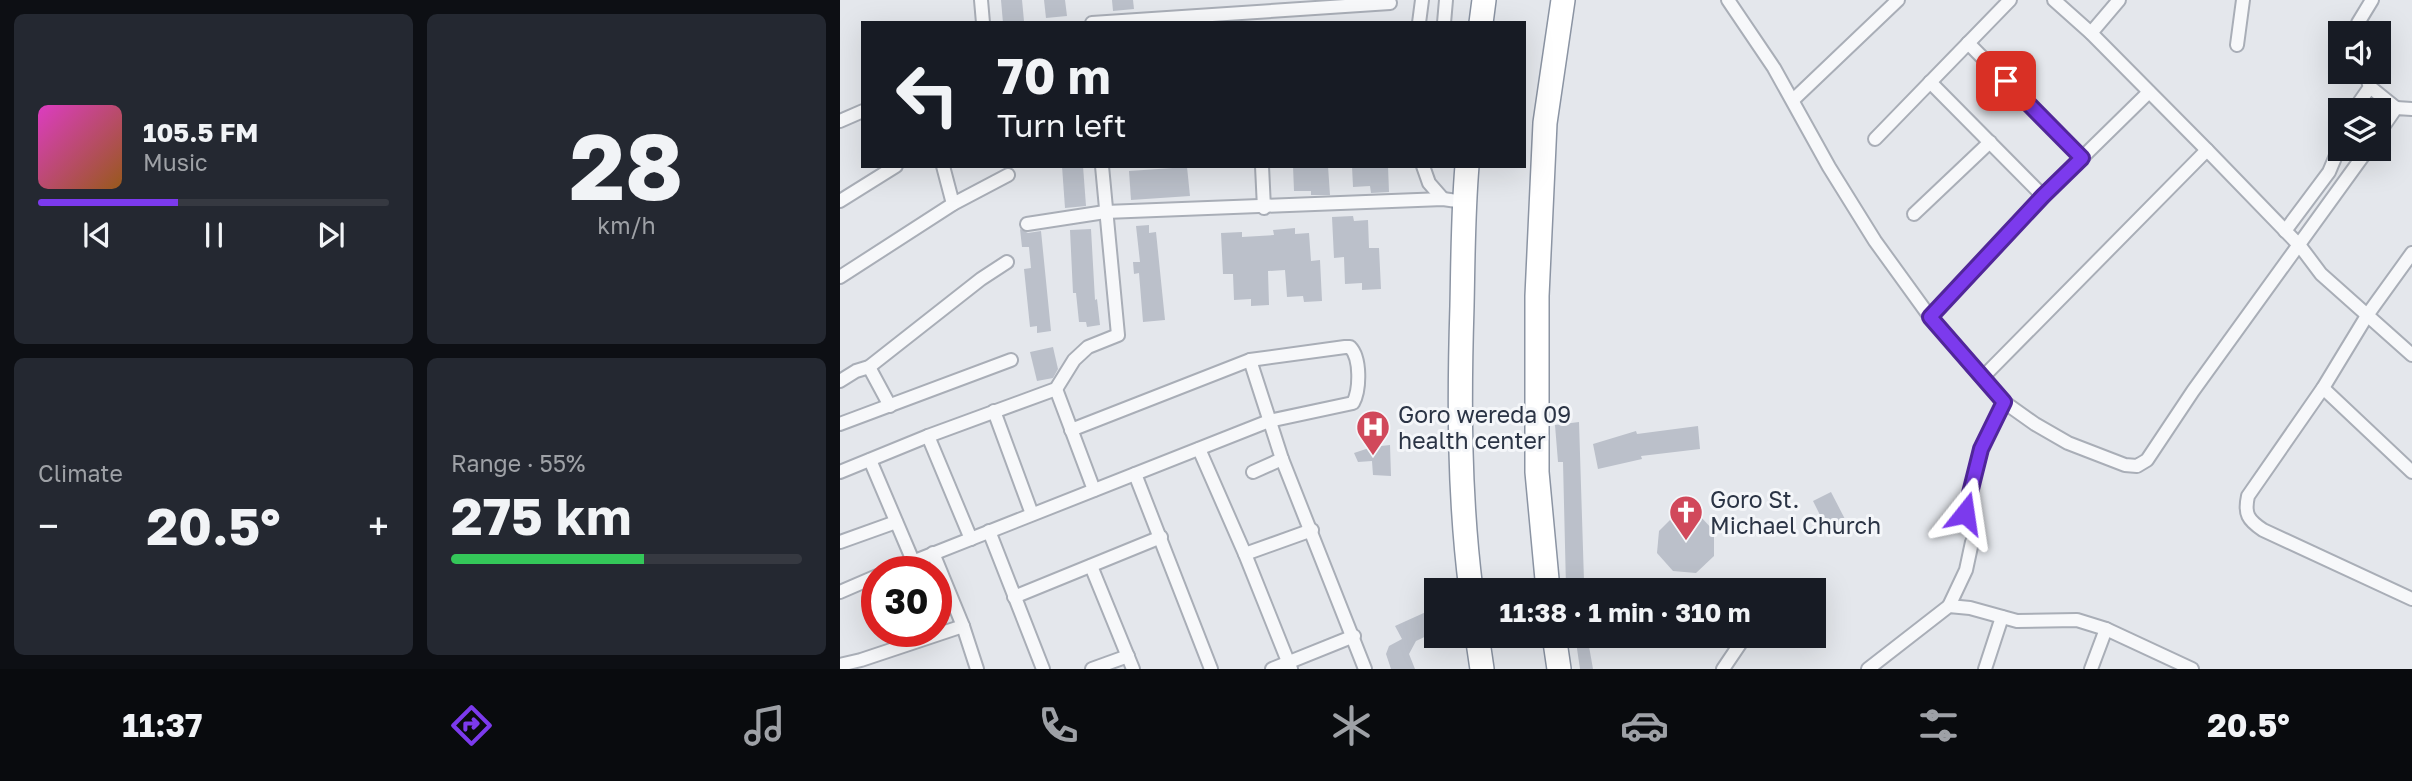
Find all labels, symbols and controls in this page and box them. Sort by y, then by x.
map controls [2328,21,2391,161]
button: sound [2328,21,2391,84]
text: 70 m [997,46,1111,105]
icon: left [882,49,973,140]
pin [1976,51,2036,111]
icon: arrive [1987,62,2025,100]
button: layers [2328,98,2391,161]
text: Turn left [997,106,1126,144]
text: 28 [570,111,683,220]
text: 105.5 FM [143,117,258,148]
text: Music [143,148,208,176]
text: km/h [597,211,656,239]
icon: previous [78,216,116,254]
icon: pause [195,216,233,254]
icon: next [312,216,350,254]
place label: Goro wereda 09 health center [1398,400,1571,454]
hospital icon: Goro wereda 09 health center [1354,408,1392,457]
text: Range · 55% [451,449,585,477]
text: Climate [38,459,123,487]
position arrow [1928,476,2002,550]
text: 275 km [451,484,631,546]
place label: Goro St. Michael Church [1710,485,1881,539]
church icon: Goro St. Michael Church [1667,493,1705,542]
text: 20.5° [146,494,281,556]
text: − [38,503,59,548]
text: + [368,503,389,548]
speed limit sign: 30 [861,556,952,647]
text: 11:38 · 1 min · 310 m [1499,597,1751,628]
icon: directions [447,701,496,750]
icon: music [740,701,789,750]
icon: phone [1034,701,1083,750]
icon: climate [1327,701,1376,750]
icon: car [1620,701,1669,750]
icon: filters [1914,701,1963,750]
text: 11:37 [122,706,202,744]
text: 20.5° [2207,706,2290,744]

